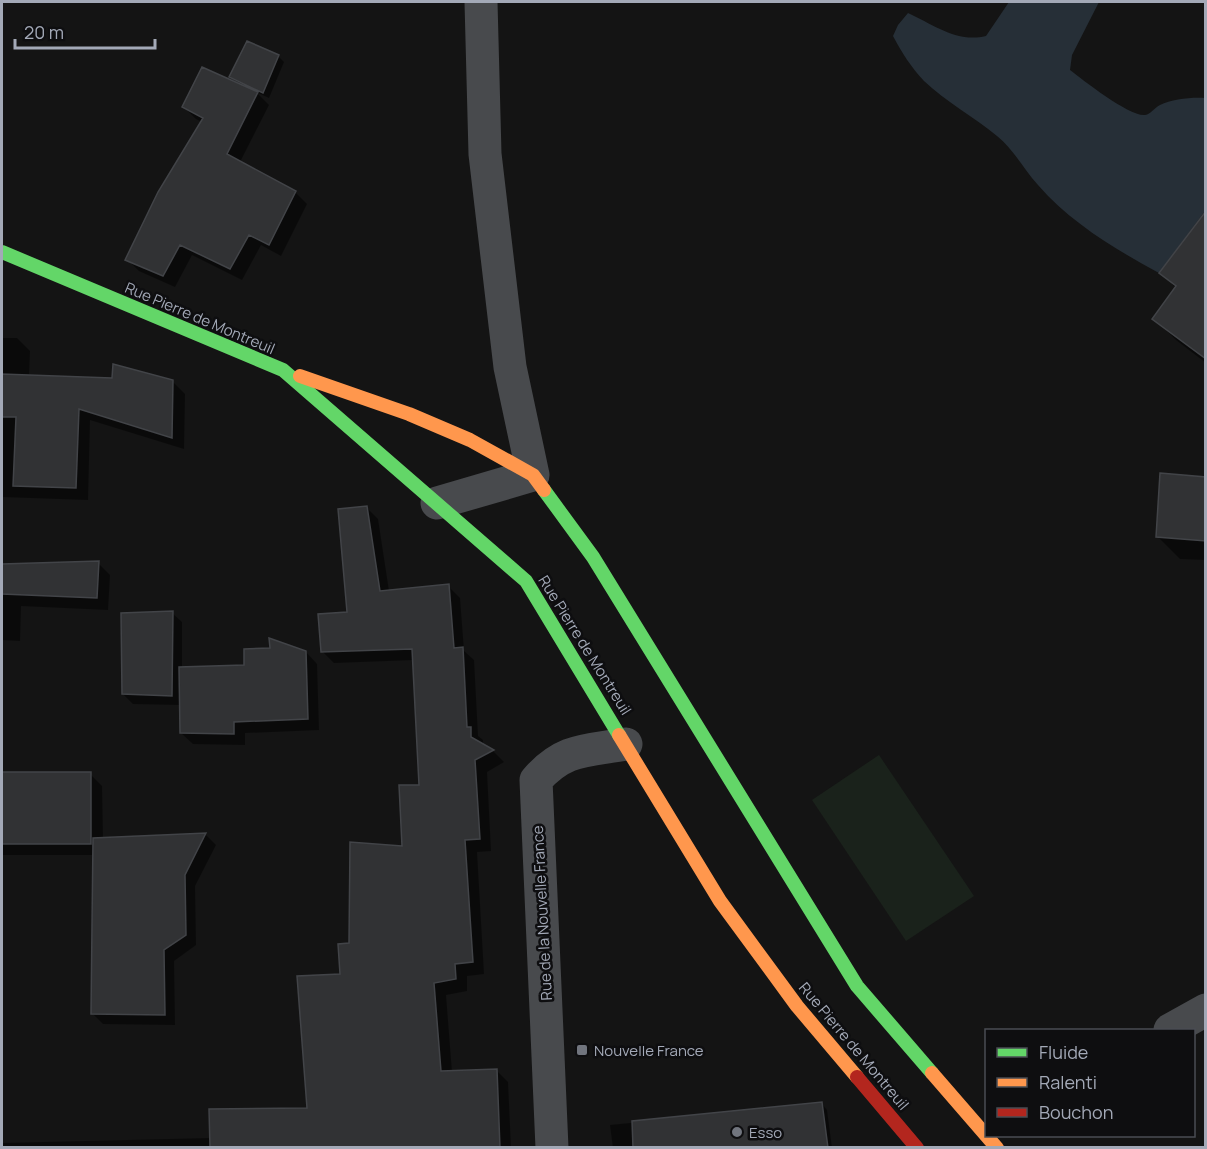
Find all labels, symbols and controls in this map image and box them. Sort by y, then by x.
scale bar [15,12,154,50]
text: 20 m [24,20,64,44]
street label: Rue Pierre de Montreuil [122,277,278,359]
street label: Rue Pierre de Montreuil [533,571,637,719]
street label: Rue de la Nouvelle France [527,825,557,1001]
street label: Rue Pierre de Montreuil [794,978,914,1114]
legend [985,1029,1195,1137]
place label: Nouvelle France [594,1040,704,1061]
text: Fluide [1039,1040,1088,1064]
marker: Nouvelle France [575,1043,589,1057]
text: Ralenti [1039,1070,1097,1094]
text: Bouchon [1039,1100,1113,1124]
place label: Esso [749,1122,782,1143]
marker: Esso [730,1125,744,1139]

